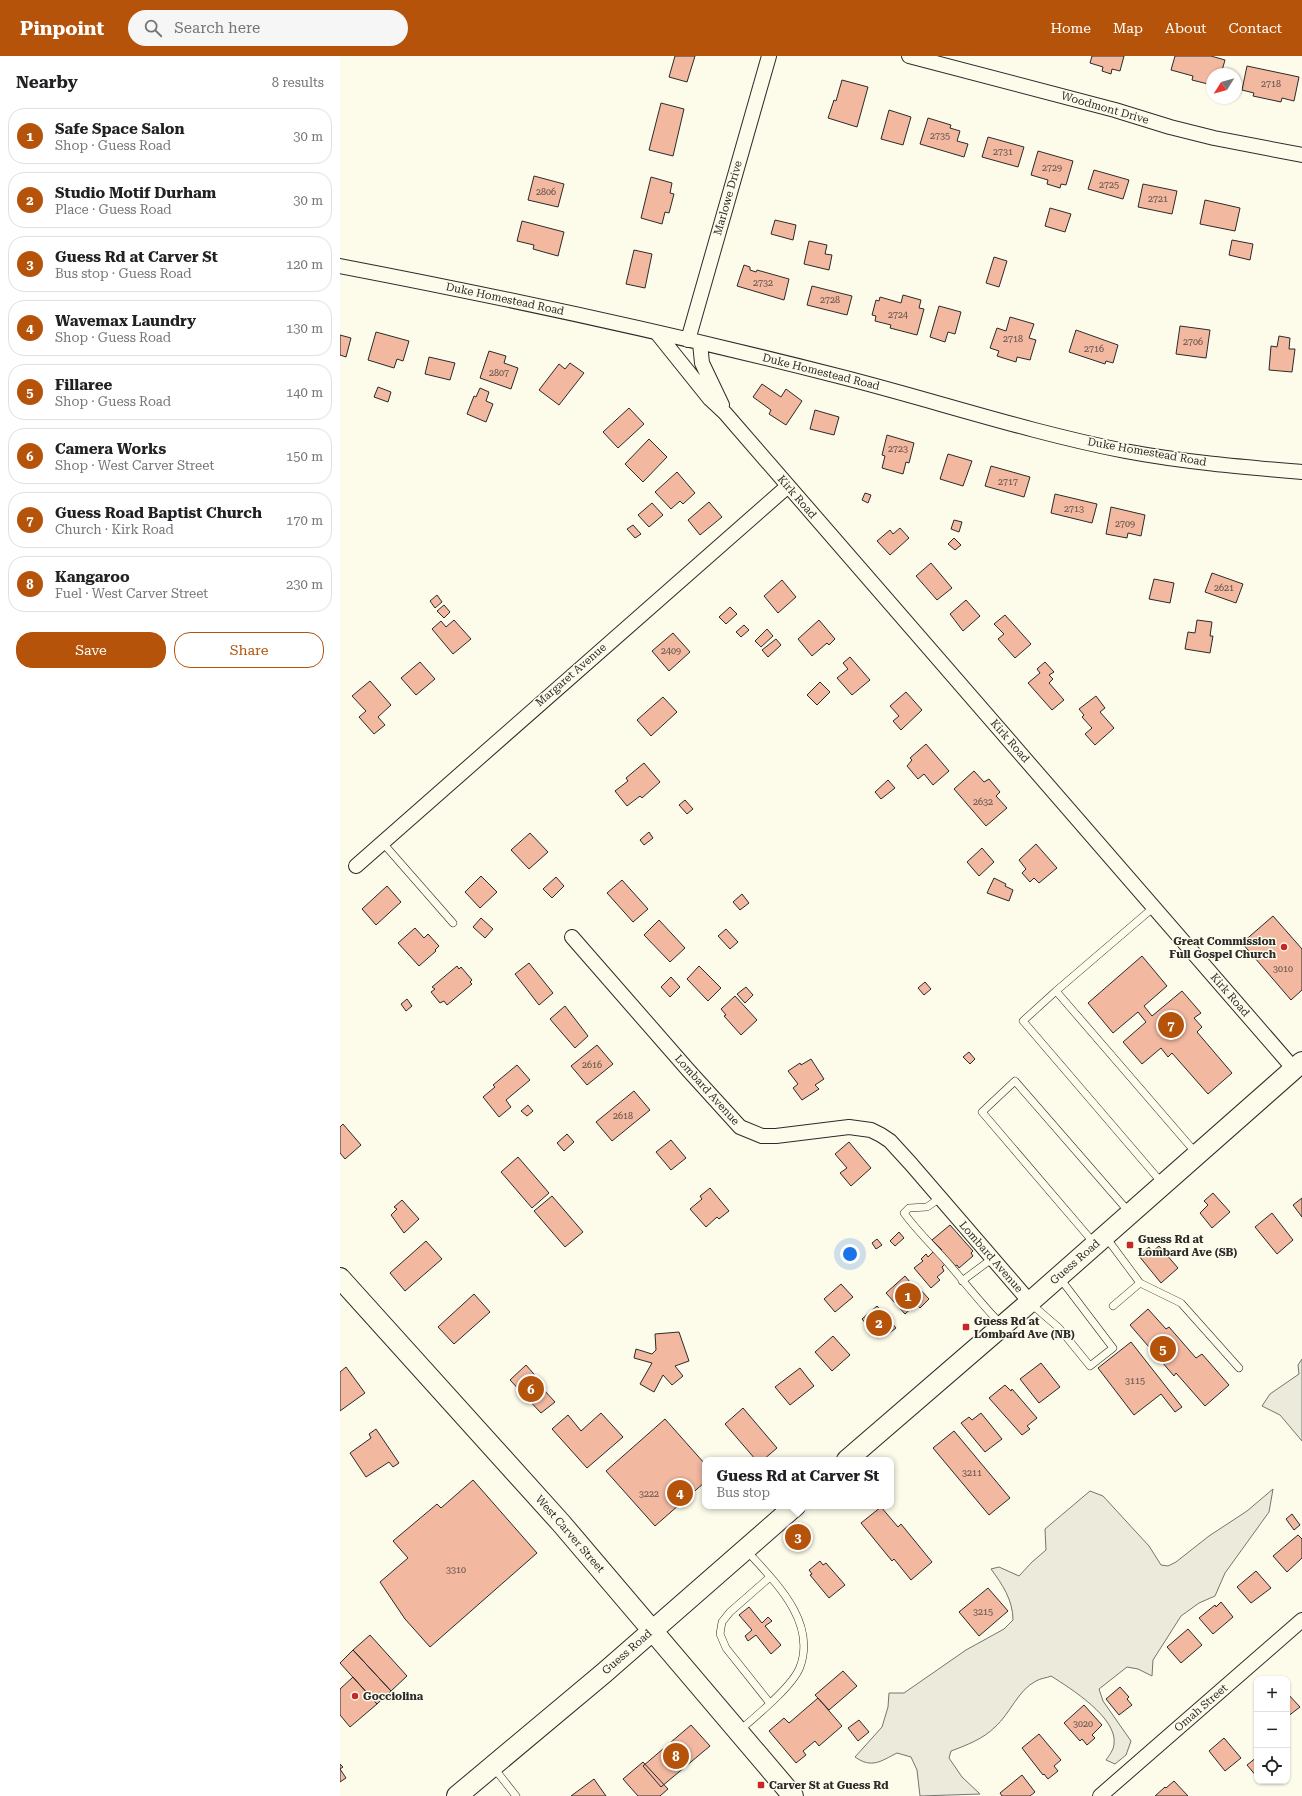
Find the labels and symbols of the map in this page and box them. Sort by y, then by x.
north arrow [1206,68,1242,104]
house number: 2718 [1261,79,1281,89]
street label: Woodmont Drive [1060,89,1150,127]
house number: 2735 [930,131,950,141]
house number: 2731 [993,147,1013,157]
street label: Marlowe Drive [711,159,745,237]
house number: 2729 [1042,163,1062,173]
house number: 2725 [1099,180,1119,190]
house number: 2806 [536,187,556,197]
house number: 2721 [1148,194,1168,204]
house number: 2732 [753,278,773,288]
street label: Duke Homestead Road [445,280,565,318]
house number: 2728 [820,295,840,305]
house number: 2724 [888,310,908,320]
house number: 2718 [1003,334,1023,344]
house number: 2706 [1183,337,1203,347]
house number: 2716 [1084,344,1104,354]
street label: Duke Homestead Road [761,351,881,393]
house number: 2807 [489,368,509,378]
street label: Duke Homestead Road [1086,435,1208,469]
house number: 2723 [888,444,908,454]
street label: Kirk Road [775,473,819,521]
house number: 2717 [998,477,1018,487]
house number: 2713 [1064,504,1084,514]
house number: 2709 [1115,519,1135,529]
house number: 2621 [1214,583,1234,593]
street label: Margaret Avenue [533,641,609,709]
house number: 2409 [661,646,681,656]
street label: Kirk Road [988,717,1032,765]
house number: 2632 [973,797,993,807]
place label: Great Commission Full Gospel Church [1169,935,1277,961]
marker: Great Commission Full Gospel Church [1279,942,1289,952]
house number: 3010 [1273,964,1293,974]
street label: Kirk Road [1208,971,1252,1019]
pin: 7 [1158,1010,1184,1040]
street label: Lombard Avenue [672,1052,742,1128]
house number: 2616 [582,1060,602,1070]
house number: 2618 [613,1111,633,1121]
street label: Lombard Avenue [957,1219,1025,1295]
place label: Guess Rd at Lombard Ave (SB) [1138,1233,1237,1259]
street label: Guess Road [1047,1237,1103,1287]
marker: Guess Rd at Lombard Ave (SB) [1125,1240,1135,1250]
your location [840,1244,860,1264]
pin: 1 [895,1281,921,1311]
pin: 2 [866,1308,892,1338]
place label: Guess Rd at Lombard Ave (NB) [974,1315,1075,1341]
marker: Guess Rd at Lombard Ave (NB) [961,1322,971,1332]
pin: 5 [1150,1334,1176,1364]
pin: 6 [518,1374,544,1404]
house number: 3115 [1125,1376,1145,1386]
house number: 3211 [962,1468,982,1478]
pin: 4 [667,1478,693,1508]
house number: 3222 [639,1489,659,1499]
street label: West Carver Street [533,1493,607,1575]
pin: 3 [785,1522,811,1552]
house number: 3310 [446,1565,466,1575]
house number: 3215 [973,1607,993,1617]
street label: Guess Road [599,1627,655,1677]
street label: Omah Street [1172,1681,1230,1735]
place label: Gocciolina [363,1690,424,1703]
marker: Gocciolina [350,1691,360,1701]
house number: 3020 [1073,1719,1093,1729]
pin: 8 [663,1741,689,1771]
place label: Carver St at Guess Rd [769,1779,889,1792]
marker: Carver St at Guess Rd [756,1780,766,1790]

